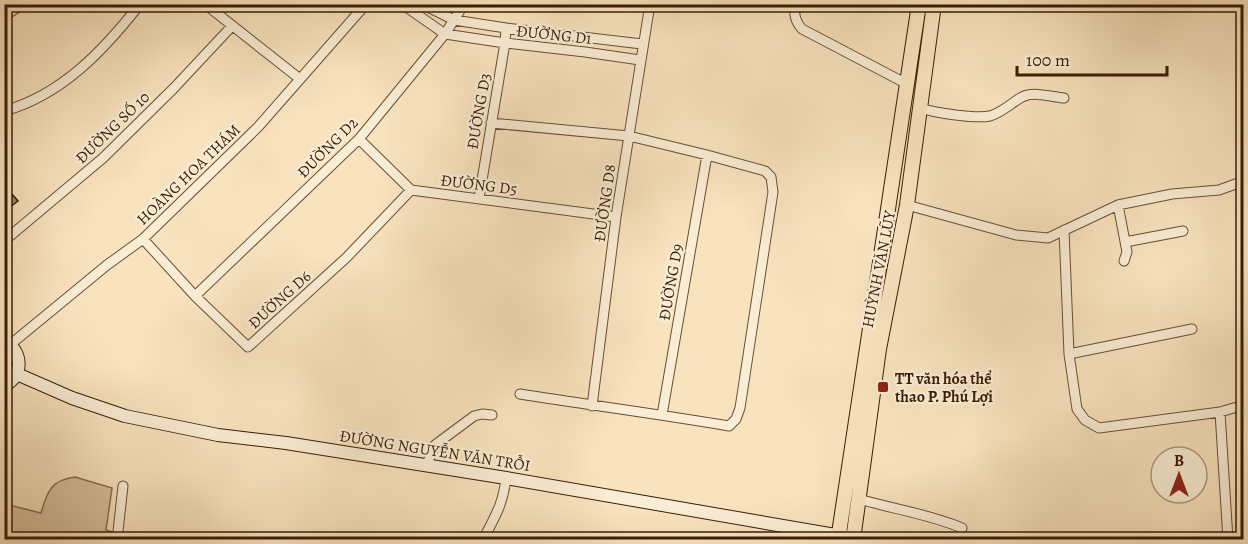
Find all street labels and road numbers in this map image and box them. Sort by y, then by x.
street label: ĐƯỜNG D1 [515,20,593,50]
street label: ĐƯỜNG D3 [461,71,497,151]
street label: ĐƯỜNG SỐ 10 [71,87,155,169]
street label: ĐƯỜNG D2 [292,112,363,183]
street label: HOÀNG HOA THÁM [132,119,246,230]
street label: ĐƯỜNG D8 [589,163,621,243]
street label: ĐƯỜNG D5 [439,169,519,201]
street label: HUỲNH VĂN LŨY [857,208,901,330]
street label: ĐƯỜNG D9 [653,242,689,322]
street label: ĐƯỜNG D6 [243,266,316,334]
street label: ĐƯỜNG NGUYỄN VĂN TRỖI [338,425,532,477]

